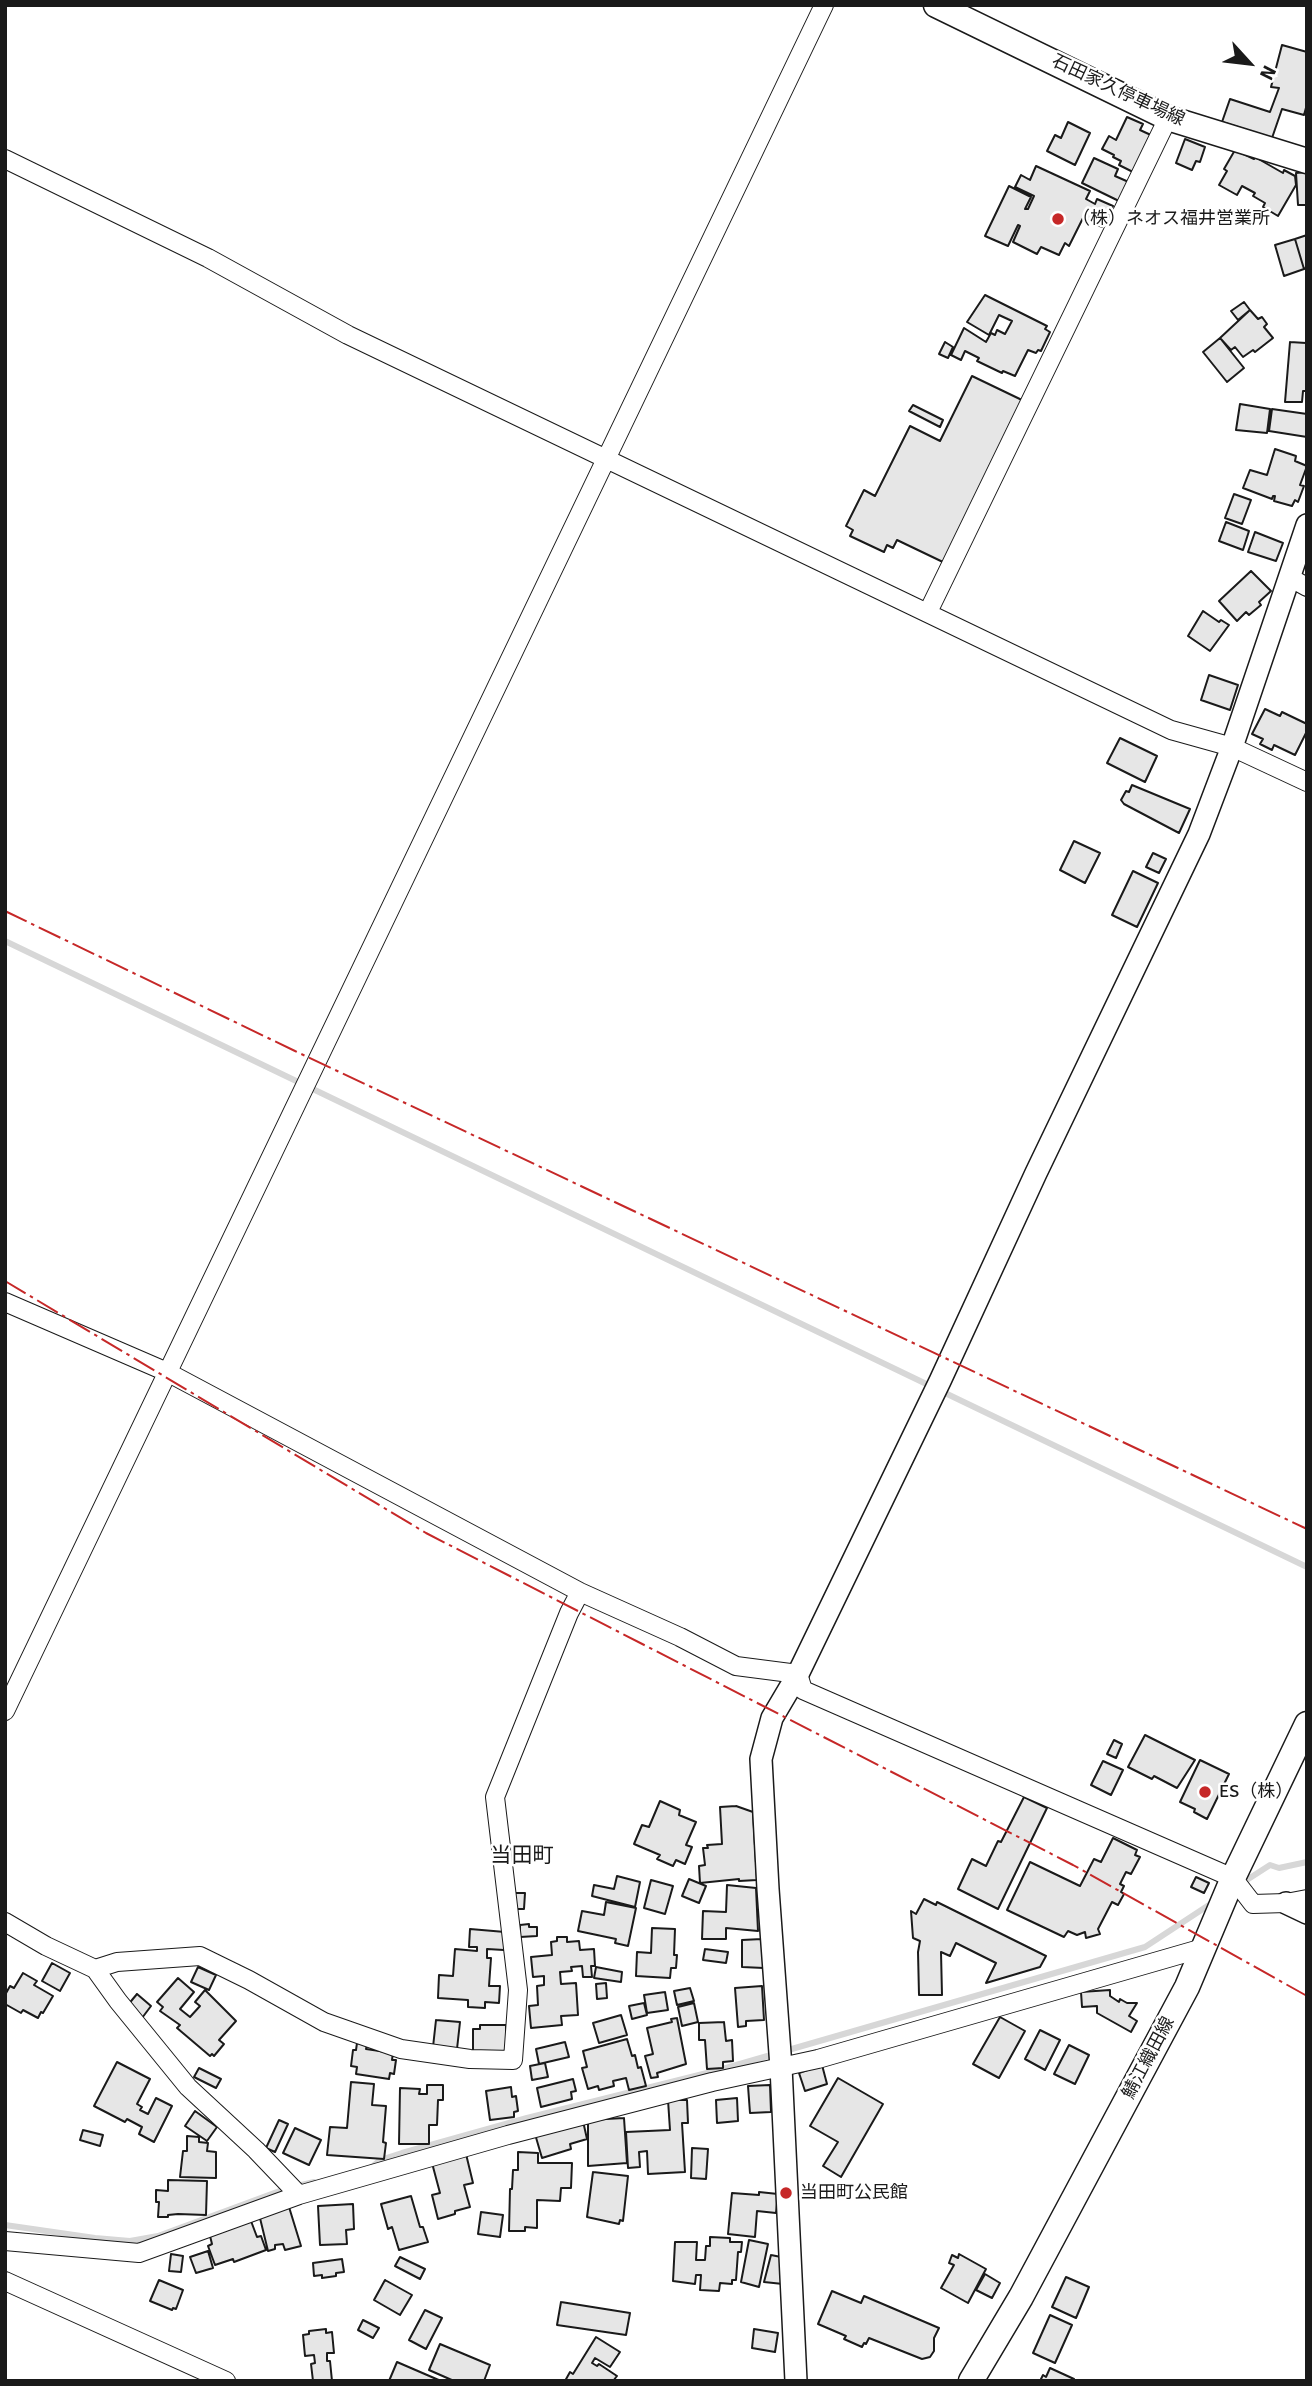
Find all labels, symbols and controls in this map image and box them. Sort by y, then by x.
north arrow [1214,28,1284,98]
street label: 石田家久停車場線 [1048,51,1188,131]
text: N [1254,61,1281,84]
place label: （株）ネオス福井営業所 [1072,208,1270,230]
marker: （株）ネオス福井営業所 [1050,211,1066,227]
place label: ES（株） [1219,1781,1293,1803]
marker: ES（株） [1197,1784,1213,1800]
district label: 当田町 [491,1843,553,1869]
street label: 鯖江織田線 [1118,2013,1180,2103]
place label: 当田町公民館 [800,2182,908,2204]
marker: 当田町公民館 [778,2185,794,2201]

